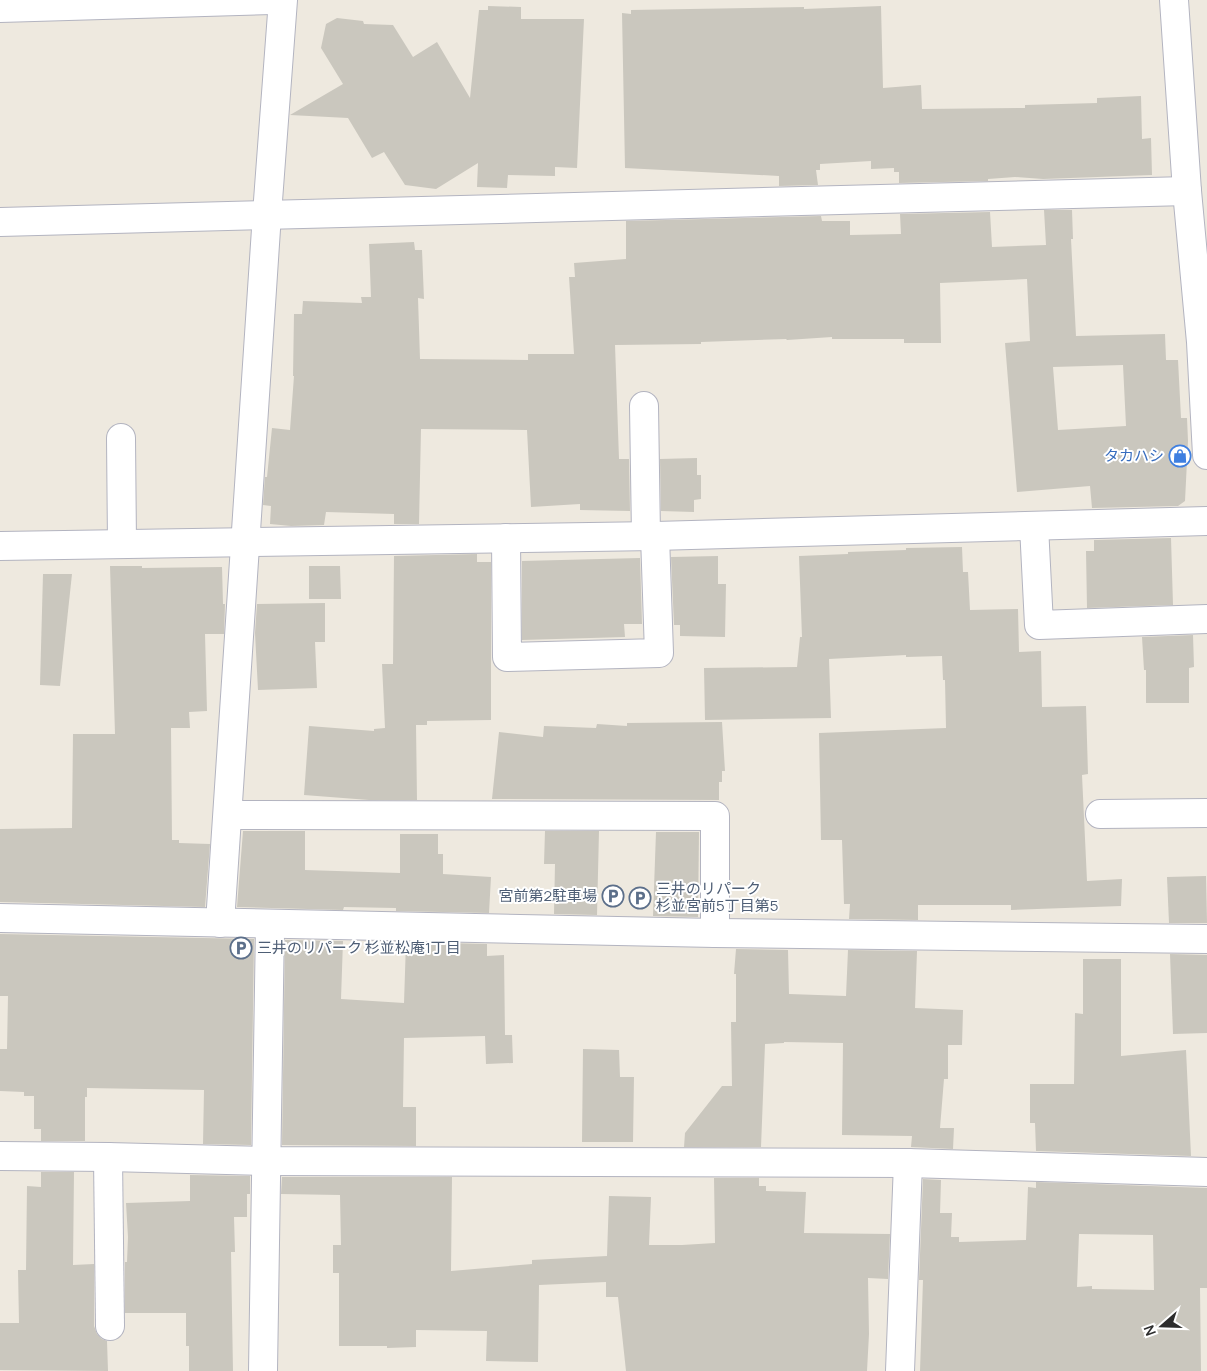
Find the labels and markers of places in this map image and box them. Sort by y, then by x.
shop icon: タカハシ [1168,444,1192,468]
place label: タカハシ [1104,445,1164,466]
place label: 三井のリパーク 杉並宮前5丁目第5 [656,878,778,916]
parking icon: 宮前第2駐車場 [601,884,625,908]
place label: 宮前第2駐車場 [498,885,597,906]
parking icon: 三井のリパーク 杉並宮前5丁目第5 [628,886,652,910]
parking icon: 三井のリパーク 杉並松庵1丁目 [229,936,253,960]
place label: 三井のリパーク 杉並松庵1丁目 [257,937,461,958]

